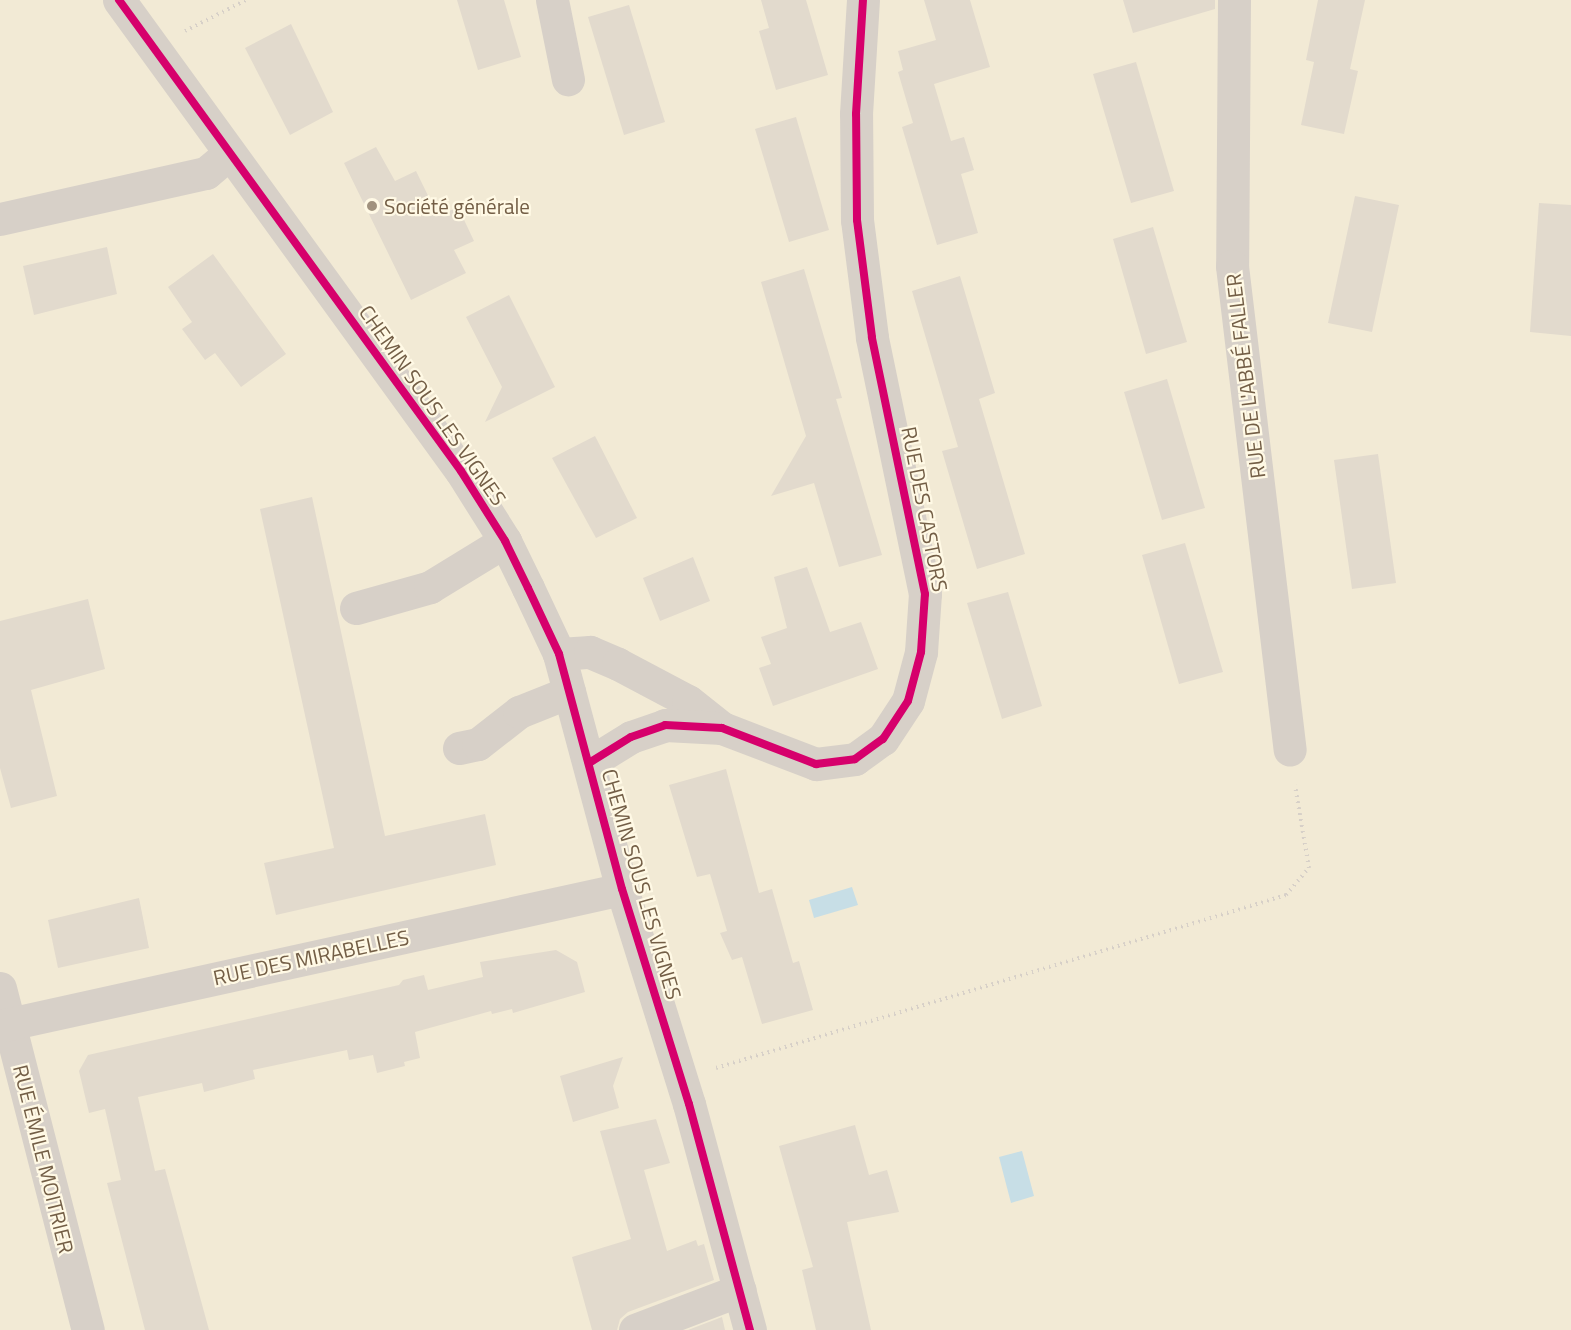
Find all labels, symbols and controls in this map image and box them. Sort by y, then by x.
place label: Société générale [384,193,530,219]
marker: Société générale [365,199,379,213]
street label: RUE DE L'ABBÉ FALLER [1220,272,1270,480]
street label: CHEMIN SOUS LES VIGNES [354,300,512,510]
street label: RUE DES CASTORS [897,424,953,594]
street label: CHEMIN SOUS LES VIGNES [597,766,687,1002]
street label: RUE DES MIRABELLES [211,924,411,990]
street label: RUE ÉMILE MOITRIER [8,1062,80,1256]

